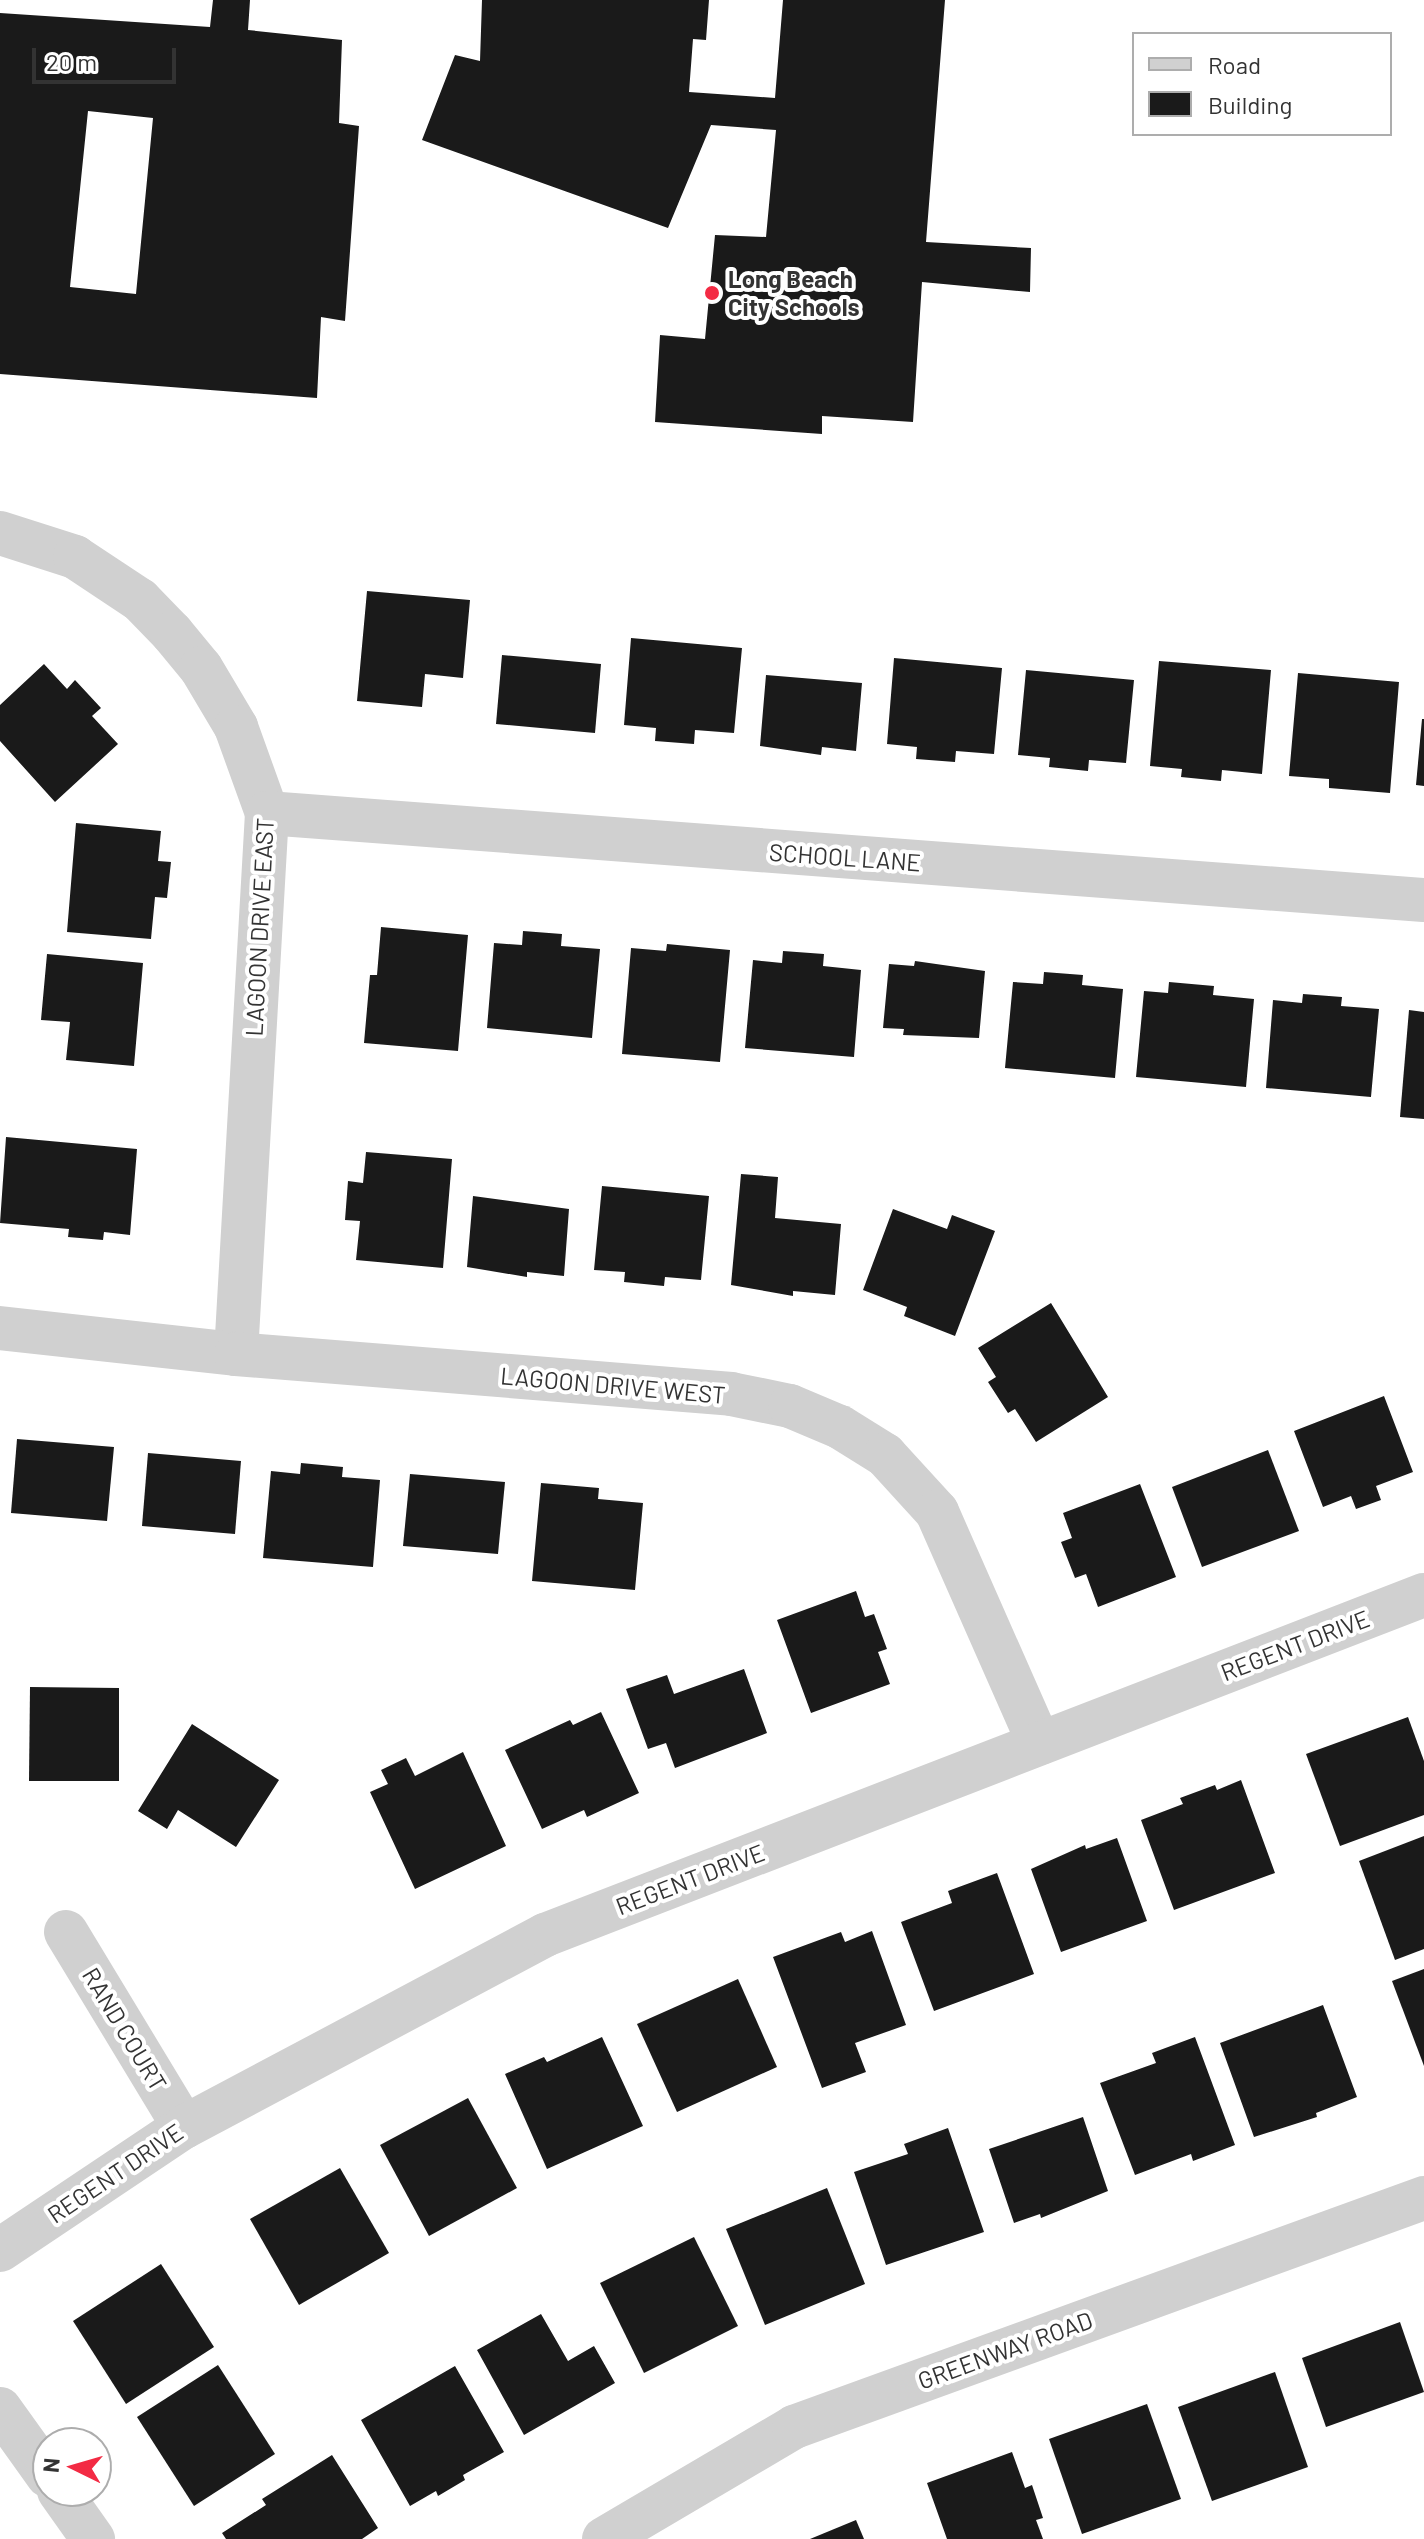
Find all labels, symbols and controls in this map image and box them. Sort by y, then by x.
scale bar [36,32,180,82]
legend [1132,32,1392,136]
text: 20 m [46,47,97,76]
text: Road [1208,50,1261,79]
text: Building [1208,90,1292,119]
place label: Long Beach City Schools [728,265,860,321]
marker: Long Beach City Schools [703,284,721,302]
street label: LAGOON DRIVE EAST [239,817,279,1037]
street label: SCHOOL LANE [768,837,922,877]
street label: LAGOON DRIVE WEST [499,1361,727,1409]
street label: REGENT DRIVE [1216,1603,1374,1687]
street label: REGENT DRIVE [611,1837,769,1921]
street label: RAND COURT [77,1962,173,2096]
street label: REGENT DRIVE [42,2117,188,2229]
street label: GREENWAY ROAD [914,2305,1096,2395]
north arrow [32,2427,112,2507]
text: N [36,2457,64,2474]

